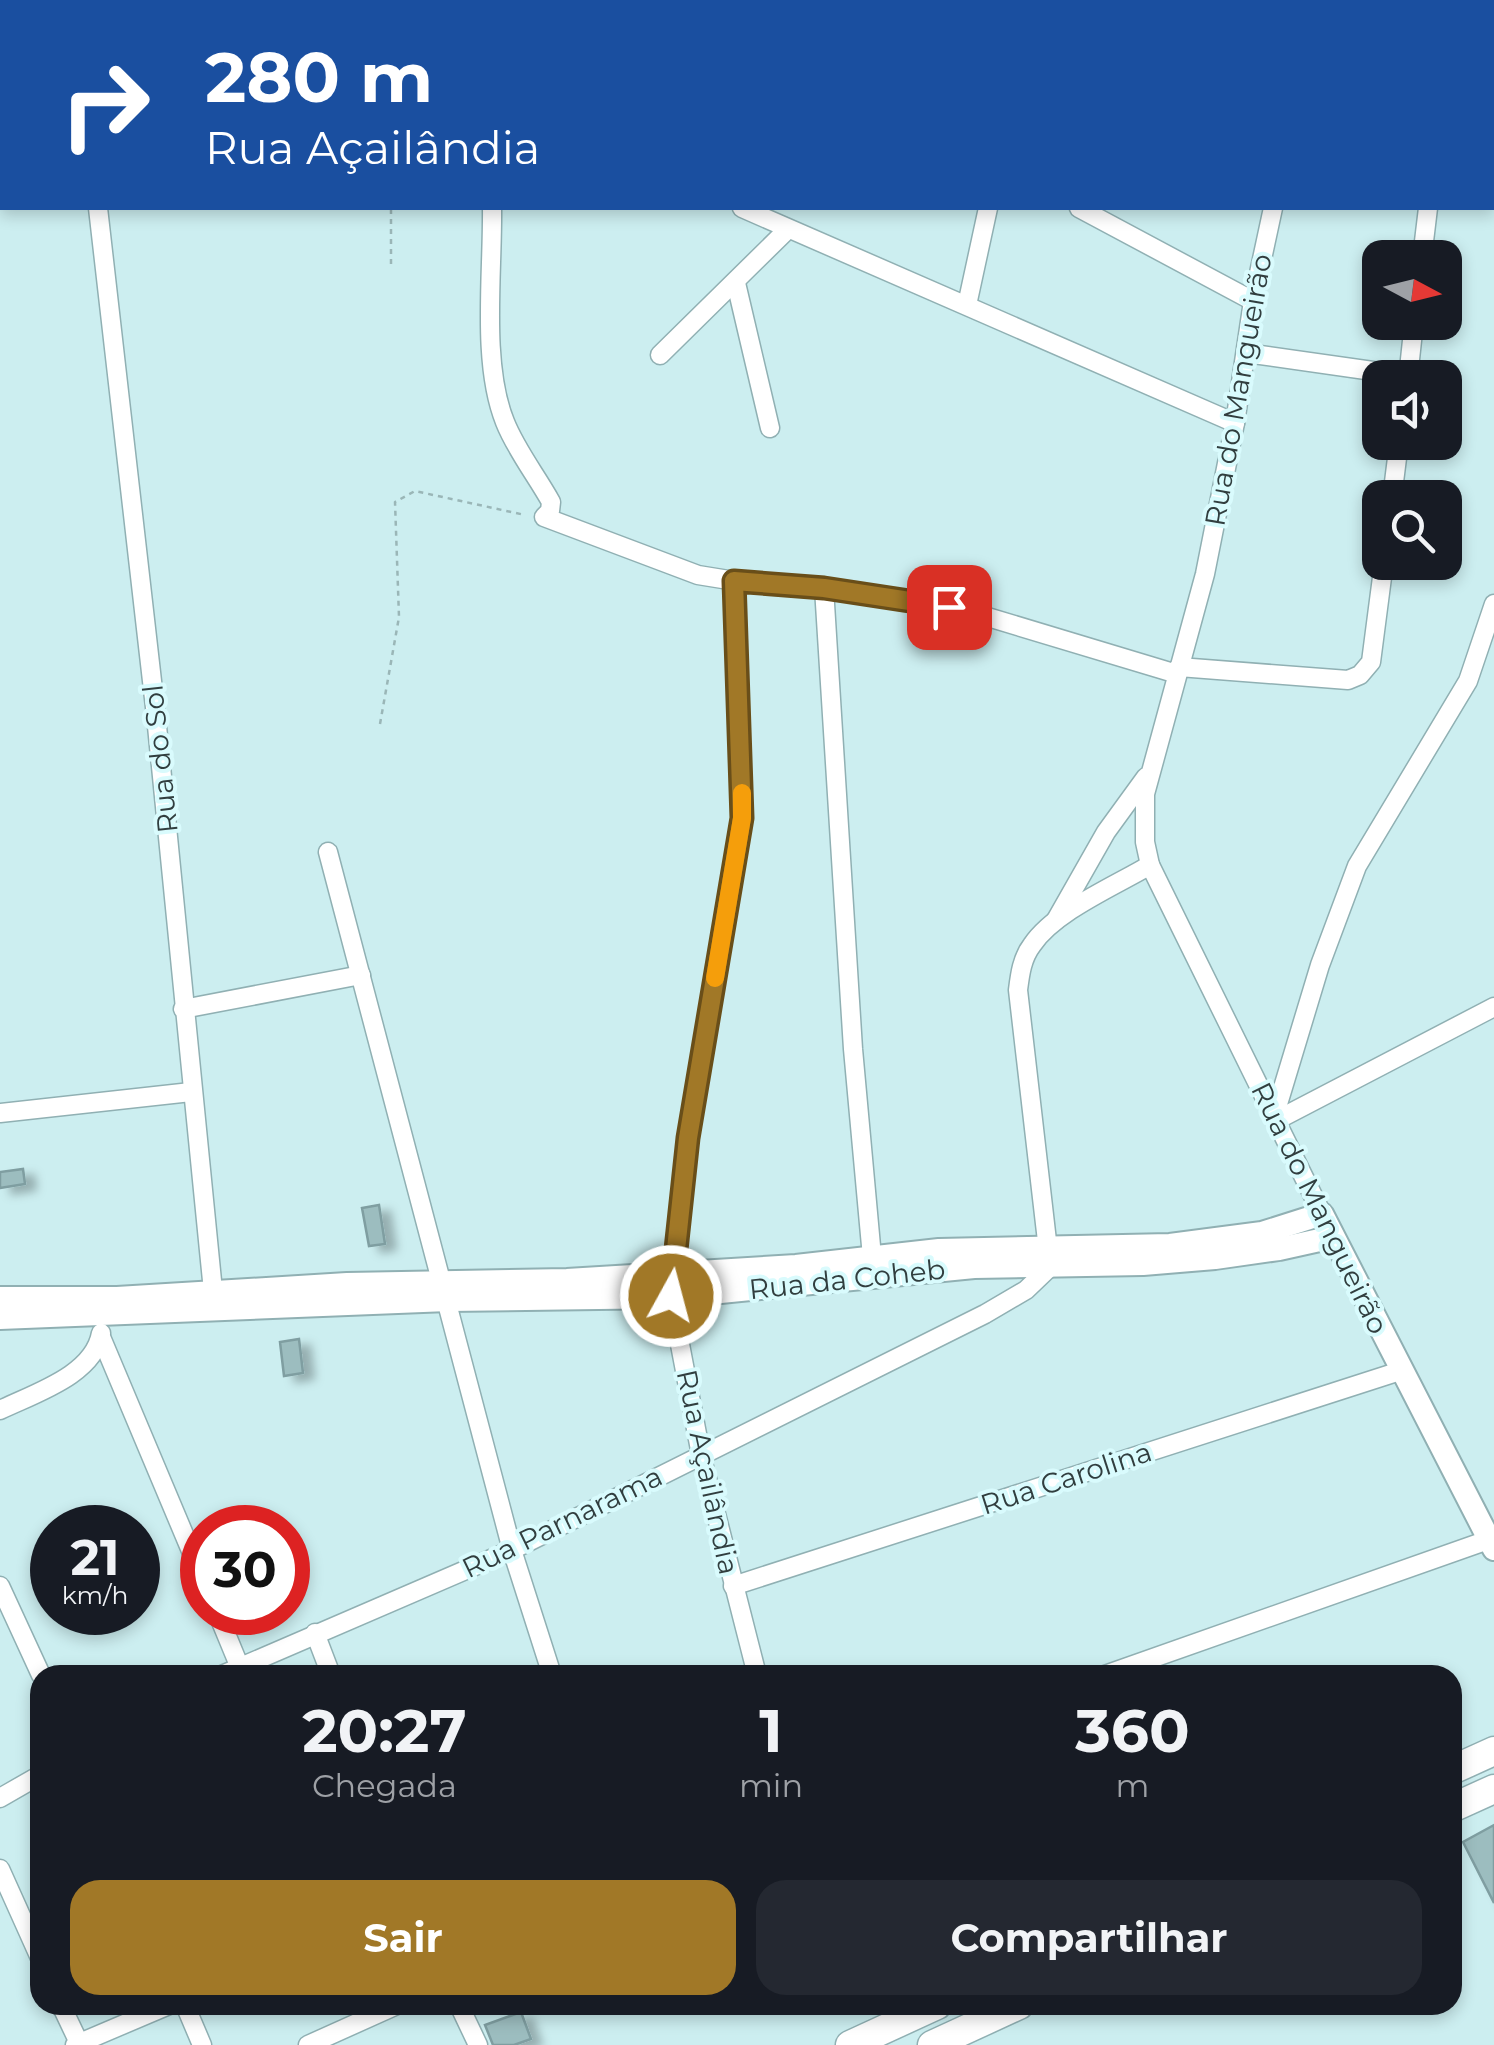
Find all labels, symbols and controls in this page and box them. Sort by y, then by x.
text: 280 m [205,34,433,120]
icon: right [40,40,170,170]
text: Rua Açailândia [205,120,540,175]
north arrow [1362,240,1462,340]
map controls [1362,240,1462,580]
street label: Rua do Mangueirão [1197,251,1279,529]
button: sound [1362,360,1462,460]
button: search [1362,480,1462,580]
pin [907,565,992,650]
icon: arrive [922,580,977,635]
street label: Rua do Sol [135,683,185,835]
street label: Rua do Mangueirão [1244,1077,1396,1339]
position arrow [619,1244,723,1348]
street label: Rua da Coheb [747,1252,947,1306]
street label: Rua Açailândia [670,1366,746,1578]
street label: Rua Carolina [976,1434,1156,1522]
street label: Rua Parnarama [456,1459,668,1585]
speed limit sign: 30 [180,1505,310,1635]
text: 21 [70,1527,120,1588]
text: km/h [62,1580,128,1610]
text: 20:27 [302,1694,467,1767]
text: 1 [759,1694,783,1767]
text: 360 [1075,1694,1190,1767]
text: Chegada [312,1766,457,1805]
text: min [739,1766,803,1805]
text: m [1116,1766,1150,1805]
button: Sair [70,1880,736,1995]
button: Compartilhar [756,1880,1422,1995]

